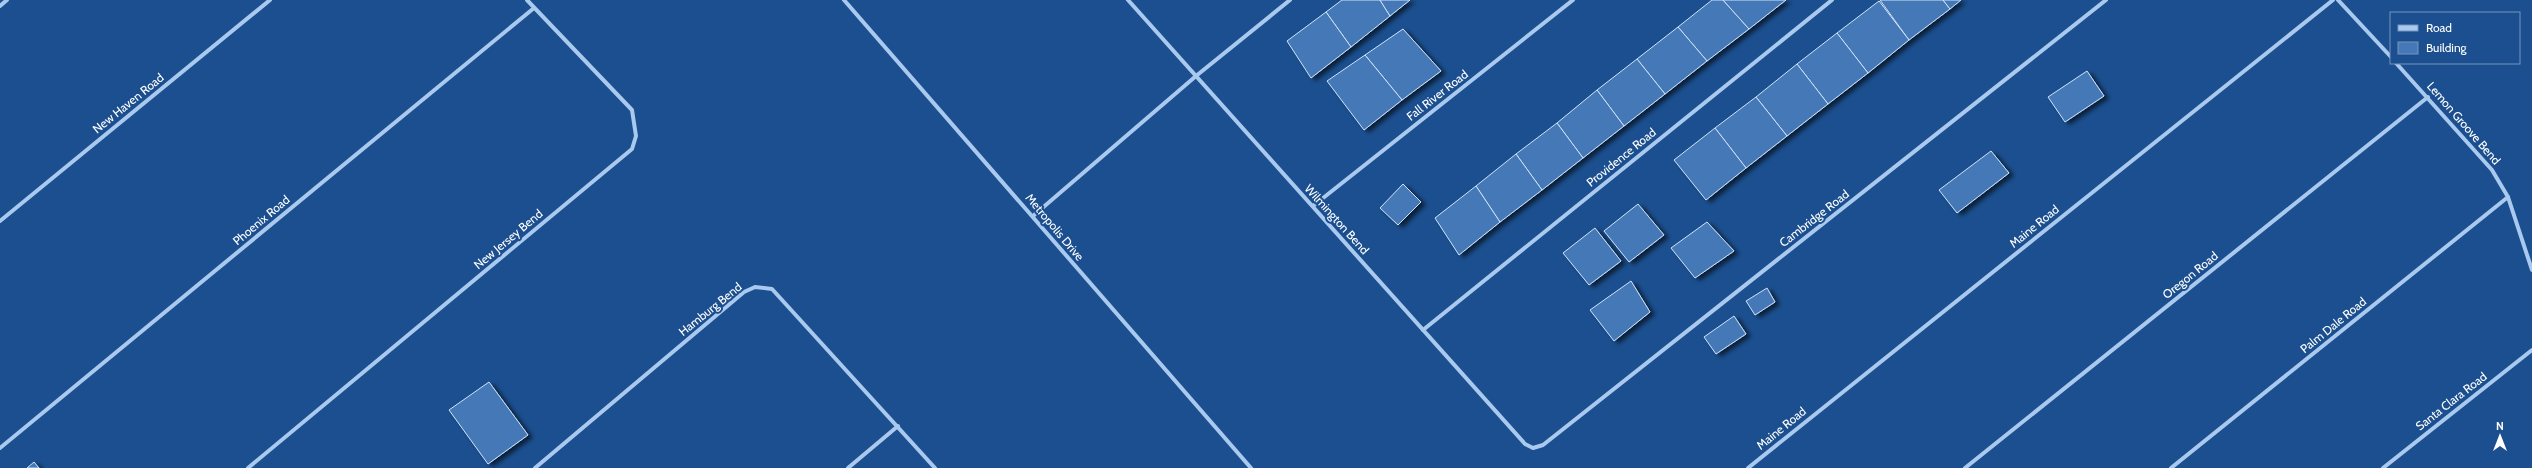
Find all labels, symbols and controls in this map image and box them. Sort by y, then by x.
legend [2390,12,2520,64]
text: Road [2426,20,2452,35]
text: Building [2426,40,2468,55]
street label: Fall River Road [1403,66,1471,124]
street label: New Haven Road [89,70,167,136]
street label: Lemon Groove Bend [2424,79,2504,167]
street label: Providence Road [1583,124,1659,190]
street label: Wilmington Bend [1302,181,1372,257]
street label: Cambridge Road [1776,186,1852,250]
street label: Metropolis Drive [1022,190,1088,264]
street label: Phoenix Road [229,192,293,248]
street label: Maine Road [2006,201,2062,251]
street label: New Jersey Bend [471,206,545,272]
street label: Oregon Road [2159,248,2221,302]
street label: Hamburg Bend [675,279,745,339]
street label: Palm Dale Road [2297,294,2369,356]
street label: Santa Clara Road [2412,369,2490,433]
street label: Maine Road [1753,403,1809,453]
north arrow [2480,416,2520,456]
text: N [2496,419,2504,433]

